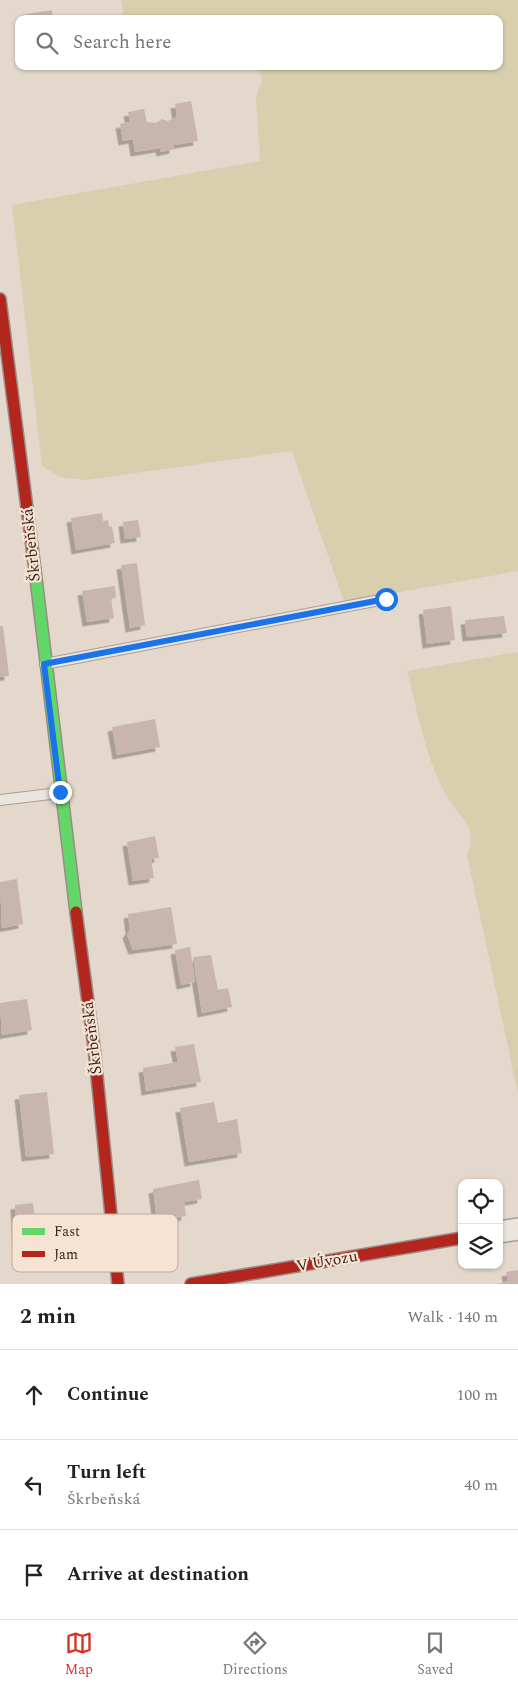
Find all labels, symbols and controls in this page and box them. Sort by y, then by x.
search box [15,15,503,70]
text: Search here [73,28,172,57]
icon: search [33,29,61,57]
street label: Škrbeňská [15,507,47,583]
route start [375,588,398,611]
route end [49,781,72,804]
street label: Škrbeňská [76,1000,108,1076]
map controls [458,1179,503,1269]
button: locate [458,1179,503,1224]
legend [12,1214,178,1272]
text: Fast [54,1221,80,1242]
button: layers [458,1224,503,1269]
text: Jam [54,1244,78,1265]
street label: V Úvozu [295,1244,359,1278]
text: 2 min [20,1301,76,1333]
text: Walk · 140 m [407,1305,498,1329]
text: Continue [67,1380,149,1409]
icon: ahead [20,1381,48,1409]
text: 100 m [456,1383,498,1407]
text: Turn left [67,1458,146,1487]
icon: left [20,1471,48,1499]
text: 40 m [464,1473,498,1497]
text: Škrbeňská [67,1487,140,1511]
text: Arrive at destination [67,1560,249,1589]
icon: arrive [20,1561,48,1589]
tab: Map [65,1629,93,1680]
tab: Directions [222,1629,288,1680]
tab: Saved [417,1629,453,1680]

